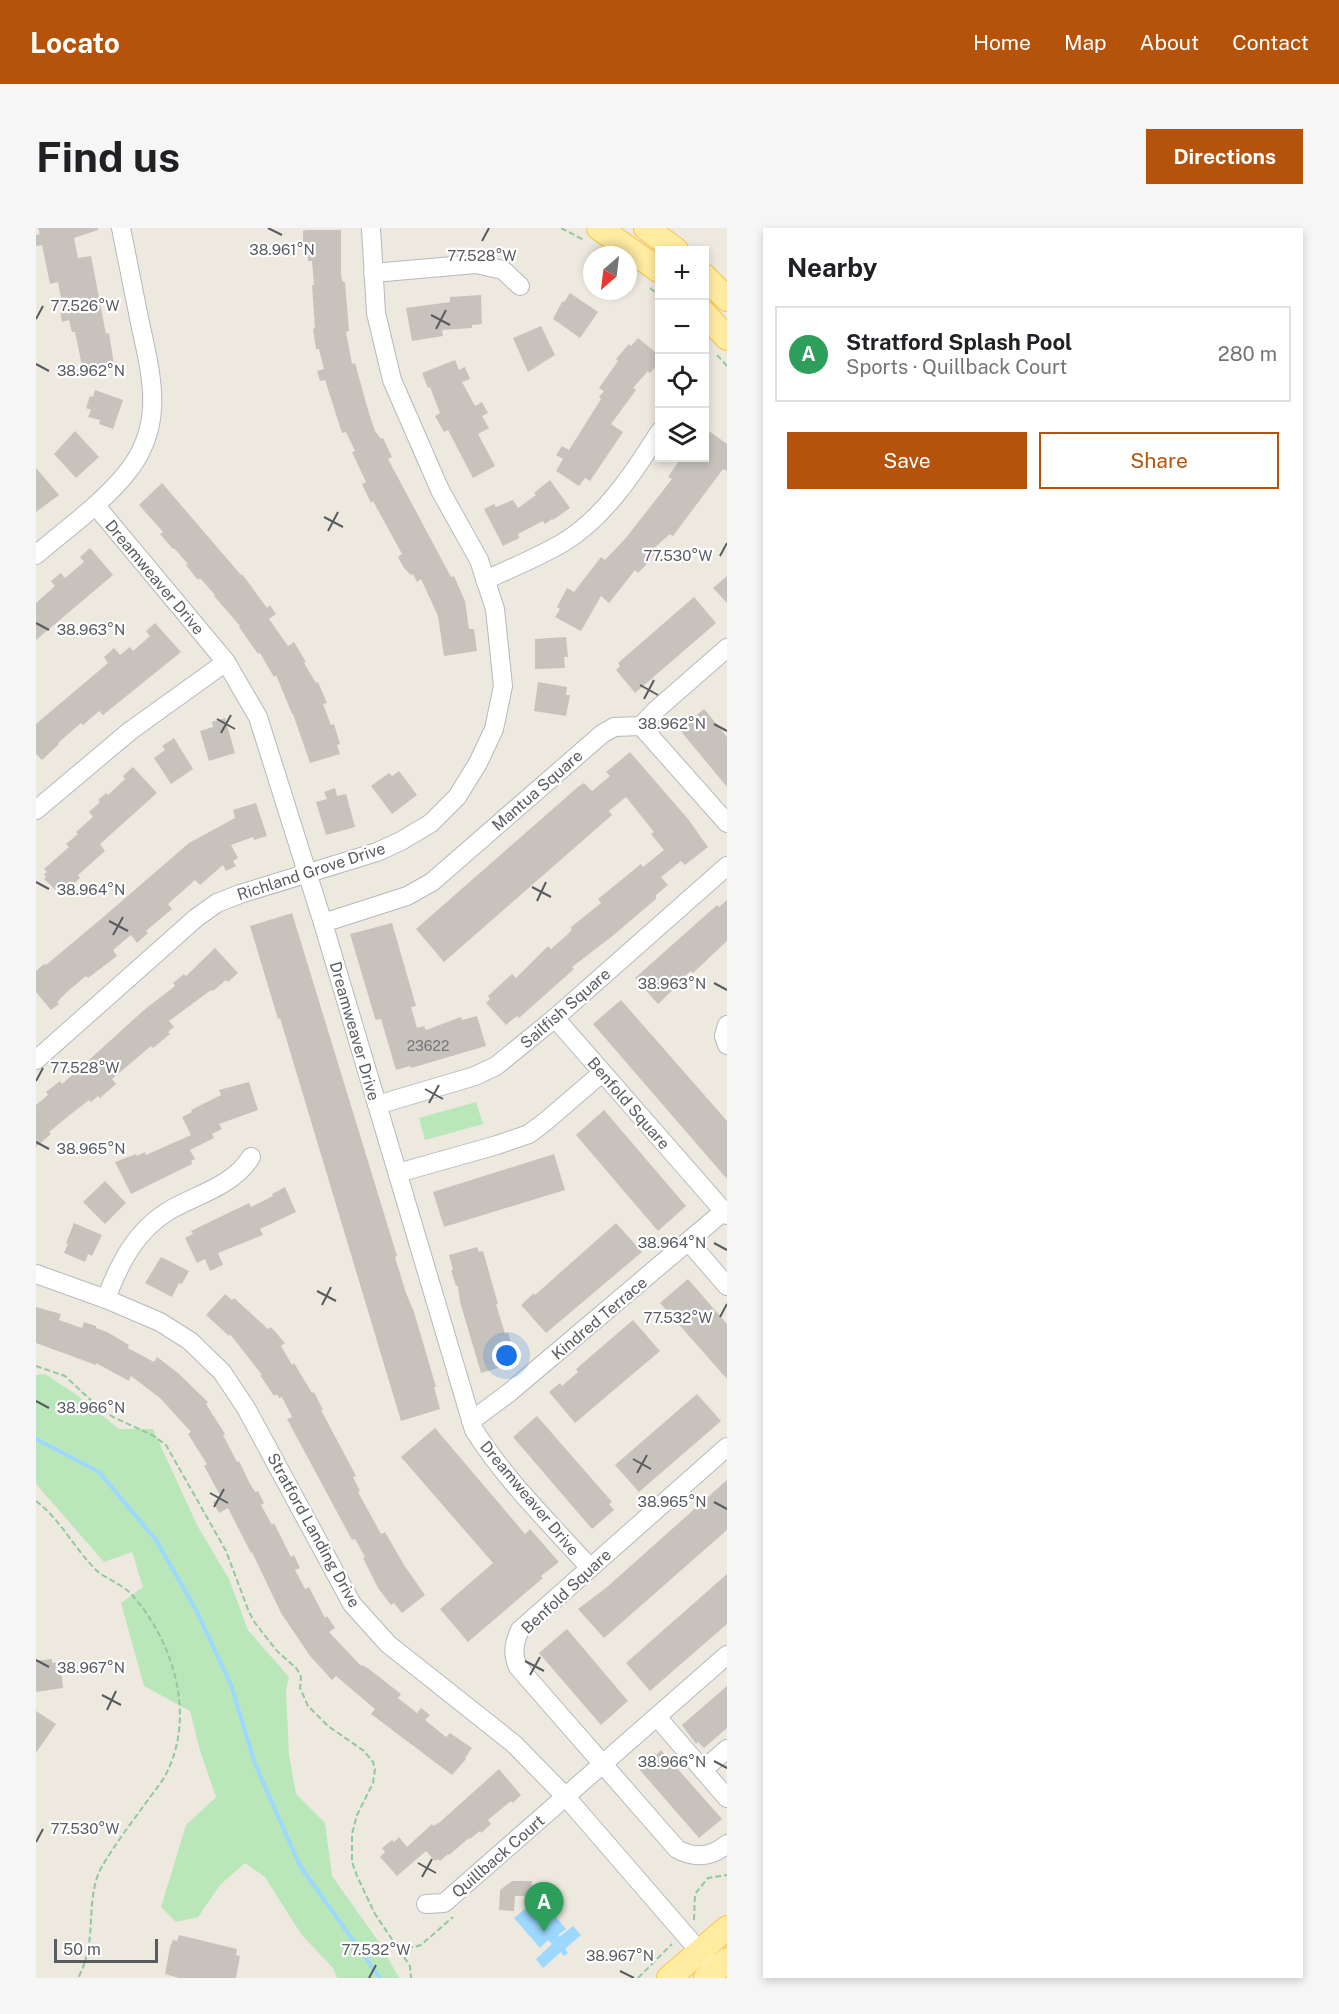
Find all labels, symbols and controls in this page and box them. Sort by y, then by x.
text: Locato [30,26,120,59]
text: Home [973,30,1031,55]
text: Map [1064,30,1107,55]
text: About [1140,30,1199,55]
text: Contact [1232,30,1309,55]
button: Directions [1146,129,1303,184]
text: Find us [36,132,180,181]
text: 38.961°N [249,241,315,258]
north arrow [583,246,637,300]
map controls [655,246,709,462]
button: + [655,246,709,300]
text: 77.528°W [447,247,517,264]
text: Nearby [787,252,877,283]
text: 77.526°W [51,297,119,314]
button: − [655,300,709,354]
text: Stratford Splash Pool [846,329,1072,355]
text: A [801,342,816,366]
text: 280 m [1218,342,1277,366]
button: locate [655,354,709,408]
text: Sports · Quillback Court [846,355,1067,379]
text: 38.962°N [57,362,125,379]
button: layers [655,408,709,462]
button: Save [787,432,1027,489]
button: Share [1039,432,1279,489]
street label: Dreamweaver Drive [101,516,208,639]
text: 77.530°W [643,547,713,564]
text: 38.963°N [57,621,125,638]
text: 38.962°N [638,715,706,732]
street label: Mantua Square [488,746,586,835]
street label: Richland Grove Drive [235,839,388,904]
text: 38.964°N [57,881,125,898]
street label: Dreamweaver Drive [326,959,383,1103]
street label: Sailfish Square [516,964,614,1053]
text: 38.963°N [638,975,706,992]
house number: 23622 [407,1038,449,1054]
street label: Benfold Square [584,1053,674,1153]
text: 77.528°W [50,1059,120,1076]
text: 38.965°N [57,1140,125,1157]
text: 38.964°N [638,1234,706,1251]
street label: Kindred Terrace [548,1273,651,1364]
text: 77.532°W [643,1309,713,1326]
your location [492,1341,521,1370]
text: 38.966°N [57,1399,125,1416]
street label: Dreamweaver Drive [476,1437,583,1560]
street label: Stratford Landing Drive [263,1450,364,1611]
text: 38.965°N [638,1493,706,1510]
street label: Benfold Square [518,1545,615,1638]
text: 38.967°N [57,1659,125,1676]
text: 38.966°N [638,1753,706,1770]
street label: Quillback Court [448,1811,548,1902]
text: 77.530°W [50,1820,120,1837]
pin: A [524,1882,564,1932]
scale bar [54,1936,158,1964]
text: 50 m [63,1940,101,1959]
text: 77.532°W [341,1941,411,1958]
text: 38.967°N [586,1947,654,1964]

